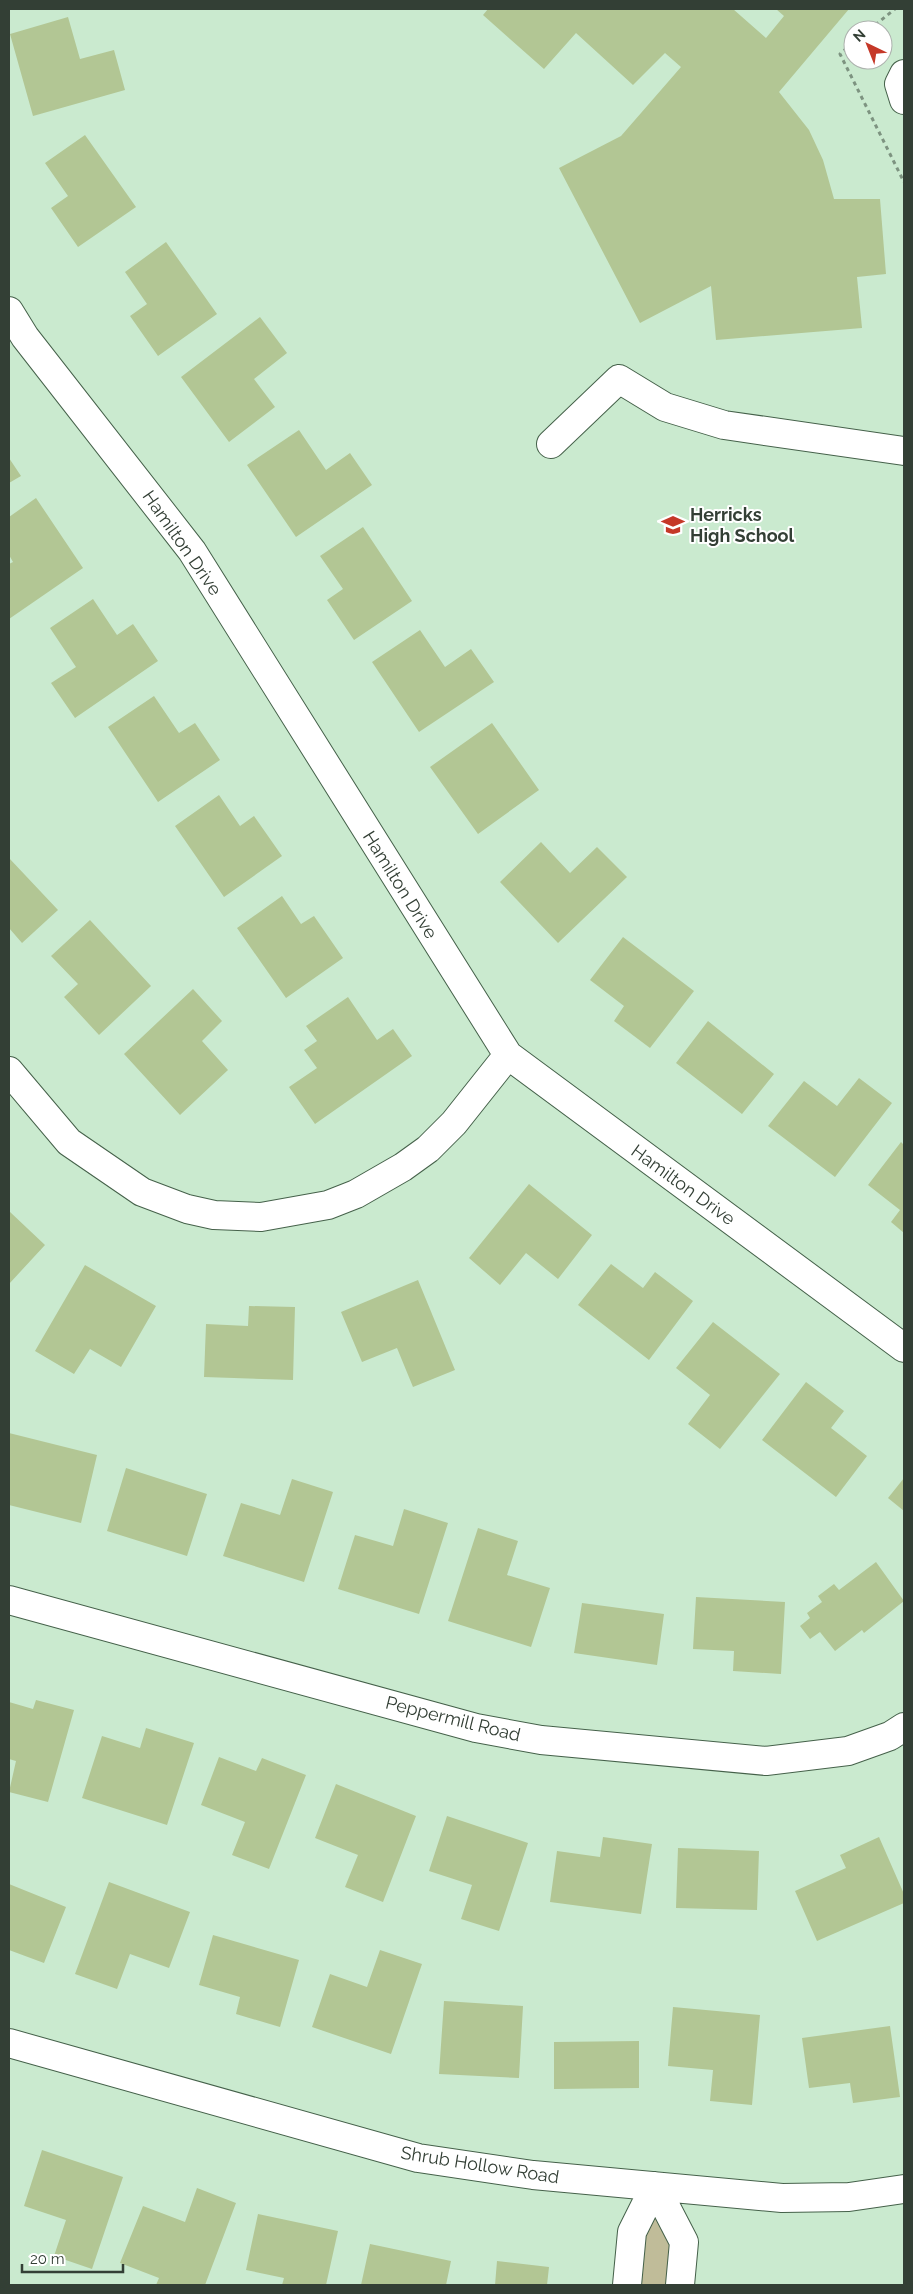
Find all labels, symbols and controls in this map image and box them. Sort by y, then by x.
north arrow [843,20,893,70]
text: N [850,26,868,45]
street label: Hamilton Drive [139,486,227,599]
place label: Herricks High School [690,504,794,546]
school or university icon: Herricks High School [660,512,686,538]
street label: Hamilton Drive [359,827,442,943]
street label: Hamilton Drive [627,1140,740,1229]
street label: Peppermill Road [384,1692,523,1745]
street label: Shrub Hollow Road [399,2142,561,2187]
scale bar [22,2242,124,2274]
text: 20 m [30,2250,65,2268]

